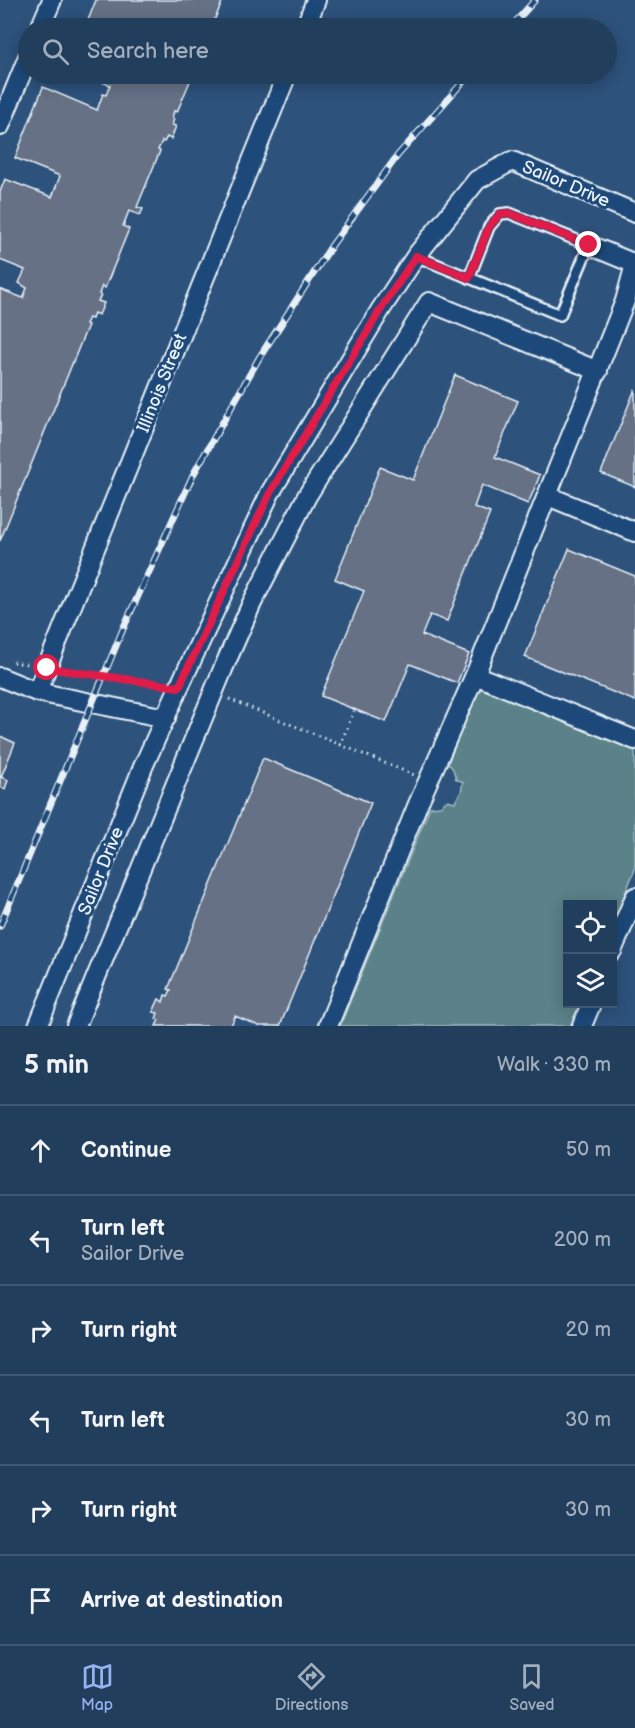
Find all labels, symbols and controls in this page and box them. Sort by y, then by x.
search box [18,18,617,84]
icon: search [39,35,72,68]
text: Search here [87,38,209,65]
street label: Sailor Drive [519,156,613,212]
route end [575,231,601,257]
street label: Illinois Street [133,330,192,436]
route start [33,654,59,680]
street label: Sailor Drive [74,824,128,918]
map controls [563,900,617,1008]
button: locate [563,900,617,954]
button: layers [563,954,617,1008]
text: 5 min [24,1050,89,1081]
text: Walk · 330 m [497,1053,611,1077]
icon: ahead [24,1134,57,1167]
text: Continue [81,1137,171,1164]
text: 50 m [566,1138,611,1162]
text: Turn left [81,1215,165,1242]
icon: left [24,1224,57,1257]
text: 200 m [554,1228,611,1252]
text: Sailor Drive [81,1242,184,1266]
icon: right [24,1314,57,1347]
text: Turn right [81,1317,177,1344]
text: 20 m [566,1318,611,1342]
icon: left [24,1404,57,1437]
text: Turn left [81,1407,165,1434]
text: 30 m [565,1408,611,1432]
icon: right [24,1494,57,1527]
text: Turn right [81,1497,177,1524]
text: 30 m [565,1498,611,1522]
icon: arrive [24,1584,57,1617]
text: Arrive at destination [81,1587,283,1614]
tab: Map [81,1660,114,1715]
tab: Directions [275,1660,348,1715]
tab: Saved [509,1660,554,1715]

